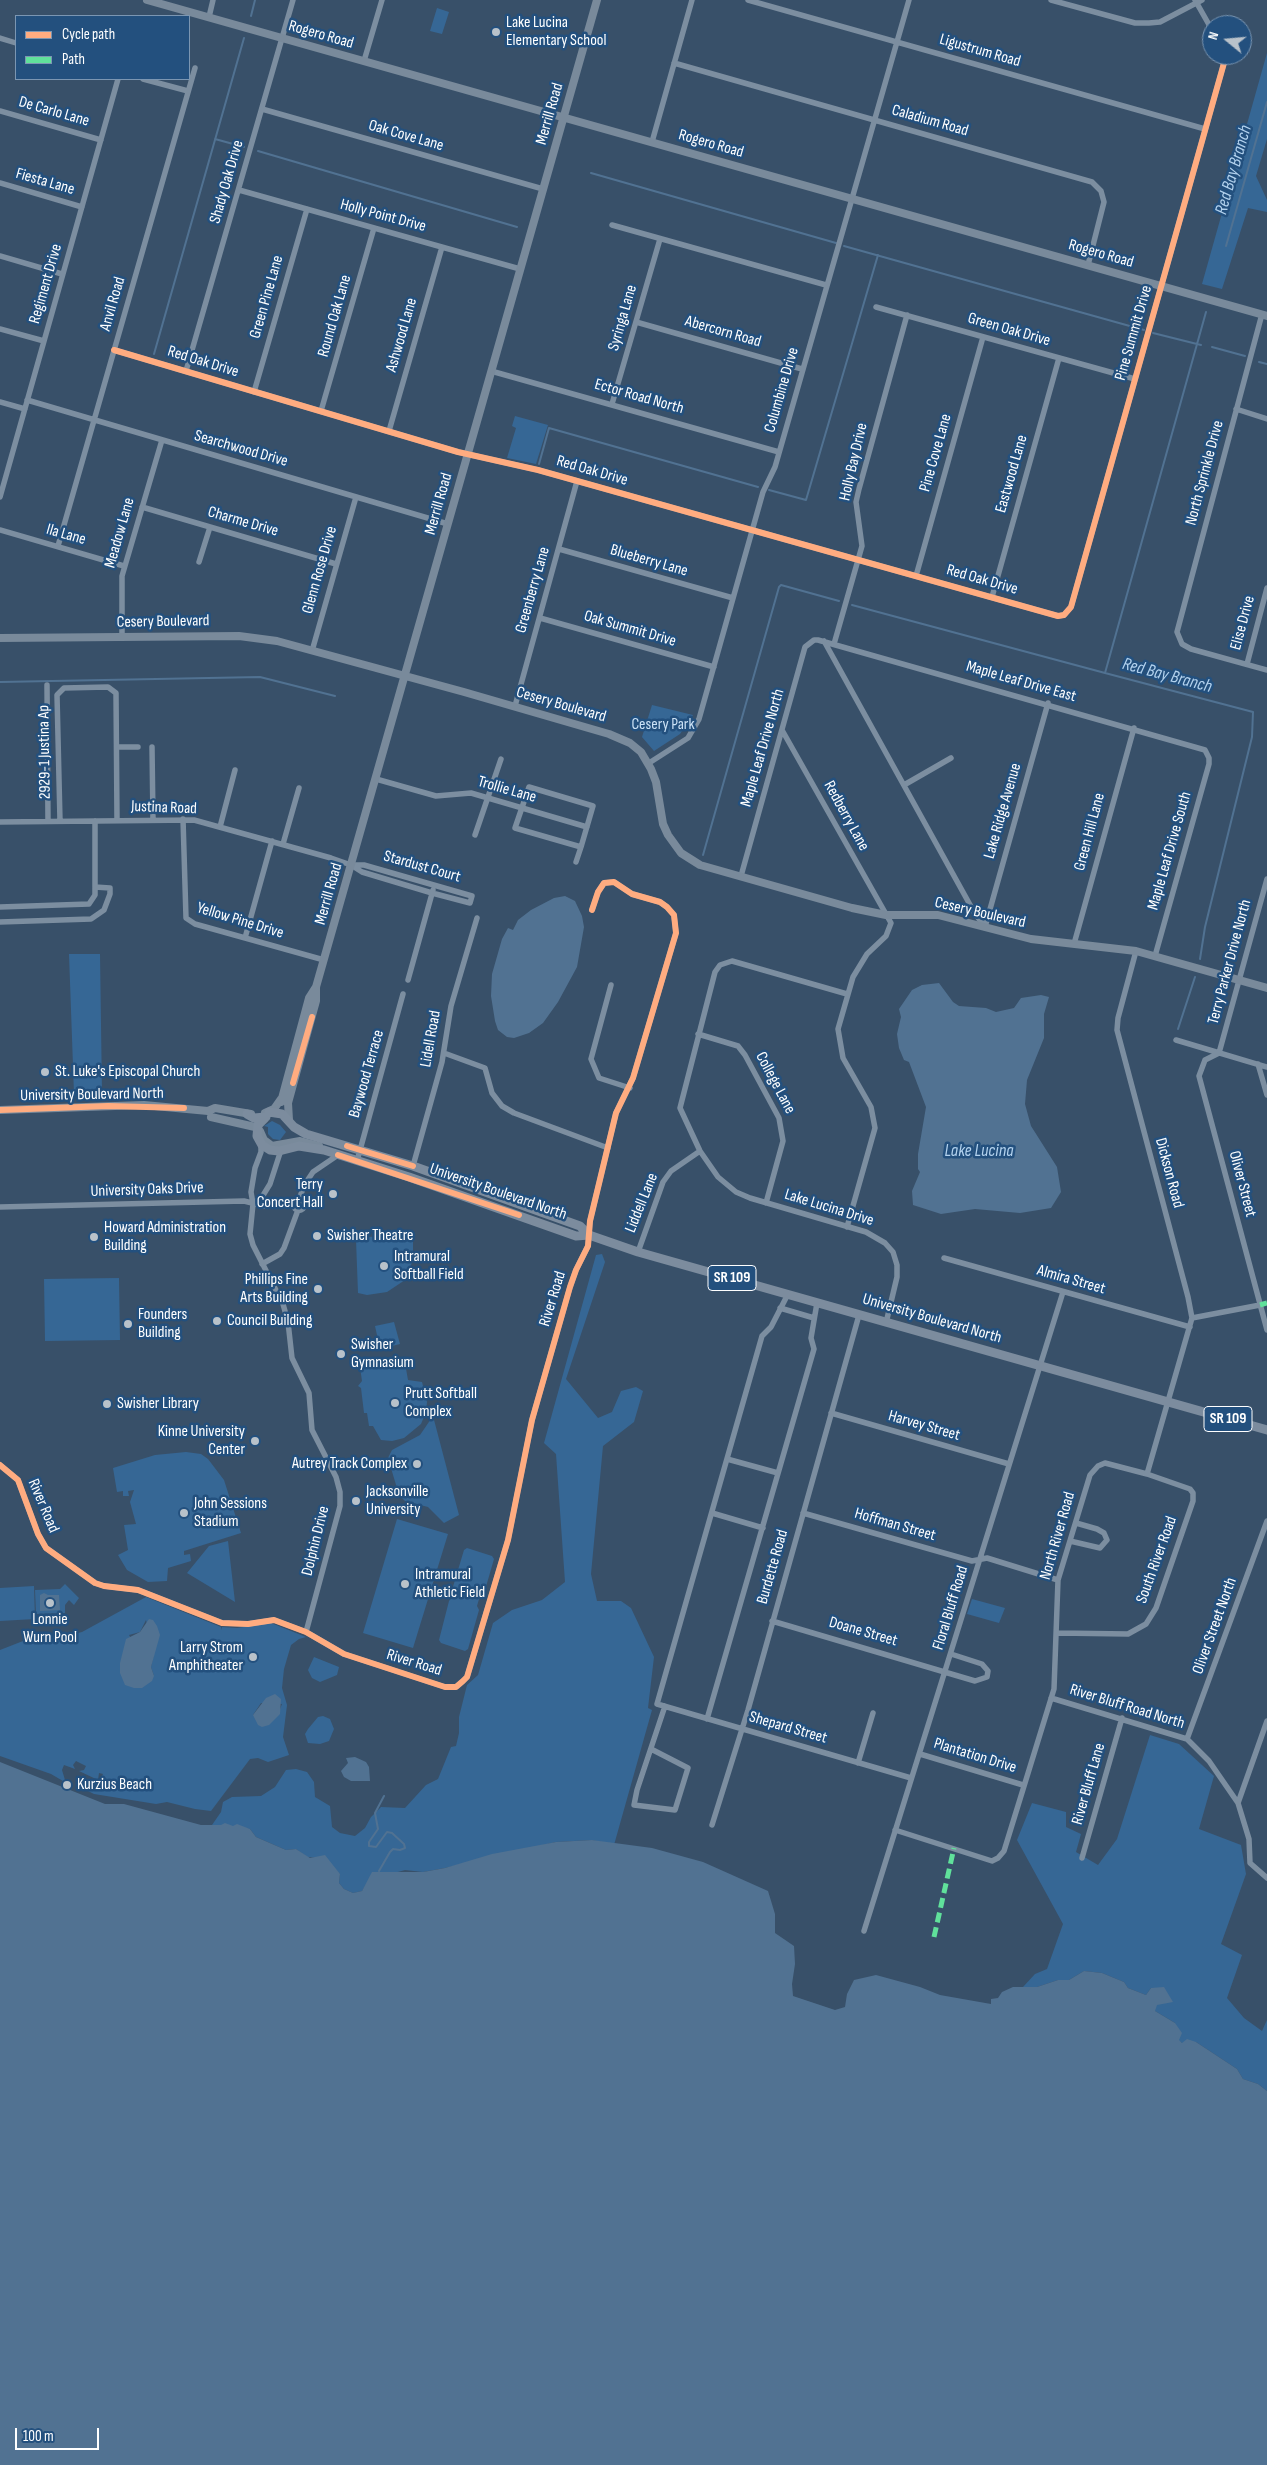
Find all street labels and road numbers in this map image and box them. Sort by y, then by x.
street label: Rogero Road [286,17,356,53]
street label: Ligustrum Road [937,30,1023,72]
street label: Merrill Road [532,81,568,147]
street label: De Carlo Lane [16,93,92,131]
street label: Caladium Road [890,101,970,141]
street label: Oak Cove Lane [366,116,446,156]
street label: Rogero Road [676,126,746,162]
street label: Shady Oak Drive [206,138,248,226]
street label: Fiesta Lane [13,164,77,200]
street label: Holly Point Drive [338,195,428,237]
street label: Rogero Road [1066,236,1136,272]
street label: Regiment Drive [25,242,67,326]
street label: Green Pine Lane [246,253,288,341]
street label: Round Oak Lane [314,273,356,359]
street label: Anvil Road [96,275,130,333]
street label: Syringa Lane [604,283,642,353]
street label: Pine Summit Drive [1111,283,1157,383]
street label: Ashwood Lane [382,296,422,374]
street label: Green Oak Drive [965,309,1053,351]
street label: Abercorn Road [683,312,763,352]
street label: Red Oak Drive [165,342,241,382]
street label: Columbine Drive [761,345,803,435]
street label: Ector Road North [592,375,686,419]
street label: Pine Cove Lane [916,412,956,494]
street label: North Sprinkle Drive [1182,418,1228,528]
street label: Holly Bay Drive [836,421,872,503]
street label: Searchwood Drive [192,426,290,472]
street label: Eastwood Lane [992,433,1032,515]
street label: Red Oak Drive [554,452,630,490]
street label: Merrill Road [421,471,457,537]
street label: Meadow Lane [101,496,139,570]
street label: Charme Drive [205,503,281,541]
street label: Ila Lane [44,520,88,550]
street label: Glenn Rose Drive [298,524,342,616]
street label: Blueberry Lane [608,541,690,581]
street label: Greenberry Lane [512,545,554,635]
street label: Red Oak Drive [944,561,1020,599]
street label: Elise Drive [1227,594,1259,652]
street label: Oak Summit Drive [582,607,678,651]
street label: Cesery Boulevard [117,612,209,632]
street label: Maple Leaf Drive East [964,657,1078,707]
street label: Cesery Boulevard [514,683,608,727]
street label: Maple Leaf Drive North [737,687,789,809]
street label: 2929-1 Justina Ap [35,705,55,799]
street label: Lake Ridge Avenue [980,761,1026,861]
street label: Trollie Lane [476,773,538,807]
street label: Redberry Lane [819,778,873,854]
street label: Maple Leaf Drive South [1144,790,1196,912]
street label: Green Hill Lane [1070,791,1110,873]
street label: Justina Road [131,797,197,819]
street label: Stardust Court [381,847,463,887]
street label: Merrill Road [311,861,347,927]
street label: Cesery Boulevard [933,893,1027,933]
street label: Terry Parker Drive North [1204,897,1256,1027]
street label: Yellow Pine Drive [194,899,286,943]
street label: Lidell Road [417,1009,445,1069]
street label: Baywood Terrace [345,1028,389,1120]
street label: College Lane [751,1049,799,1117]
street label: University Boulevard North [20,1084,164,1106]
street label: Dickson Road [1150,1136,1188,1210]
street label: Oliver Street [1224,1149,1260,1219]
street label: University Boulevard North [427,1160,569,1224]
street label: Liddell Lane [621,1170,663,1236]
street label: University Oaks Drive [90,1178,204,1202]
street label: Lake Lucina Drive [782,1185,876,1231]
street label: Almira Street [1035,1261,1107,1299]
road number: SR 109 [708,1266,756,1290]
street label: River Road [536,1269,570,1329]
street label: University Boulevard North [860,1290,1004,1348]
road number: SR 109 [1204,1406,1252,1432]
street label: Harvey Street [886,1407,962,1445]
street label: River Road [23,1476,63,1536]
street label: North River Road [1036,1490,1080,1582]
street label: Dolphin Drive [298,1504,334,1578]
street label: Hoffman Street [852,1504,938,1546]
street label: South River Road [1132,1514,1182,1606]
street label: Burdette Road [753,1528,793,1606]
street label: Floral Bluff Road [929,1564,973,1652]
street label: Oliver Street North [1189,1575,1241,1677]
street label: Doane Street [827,1613,899,1651]
street label: River Road [384,1646,444,1680]
street label: River Bluff Road North [1067,1680,1187,1734]
street label: Shepard Street [747,1708,829,1748]
street label: Plantation Drive [931,1734,1019,1778]
street label: River Bluff Lane [1068,1741,1110,1827]

